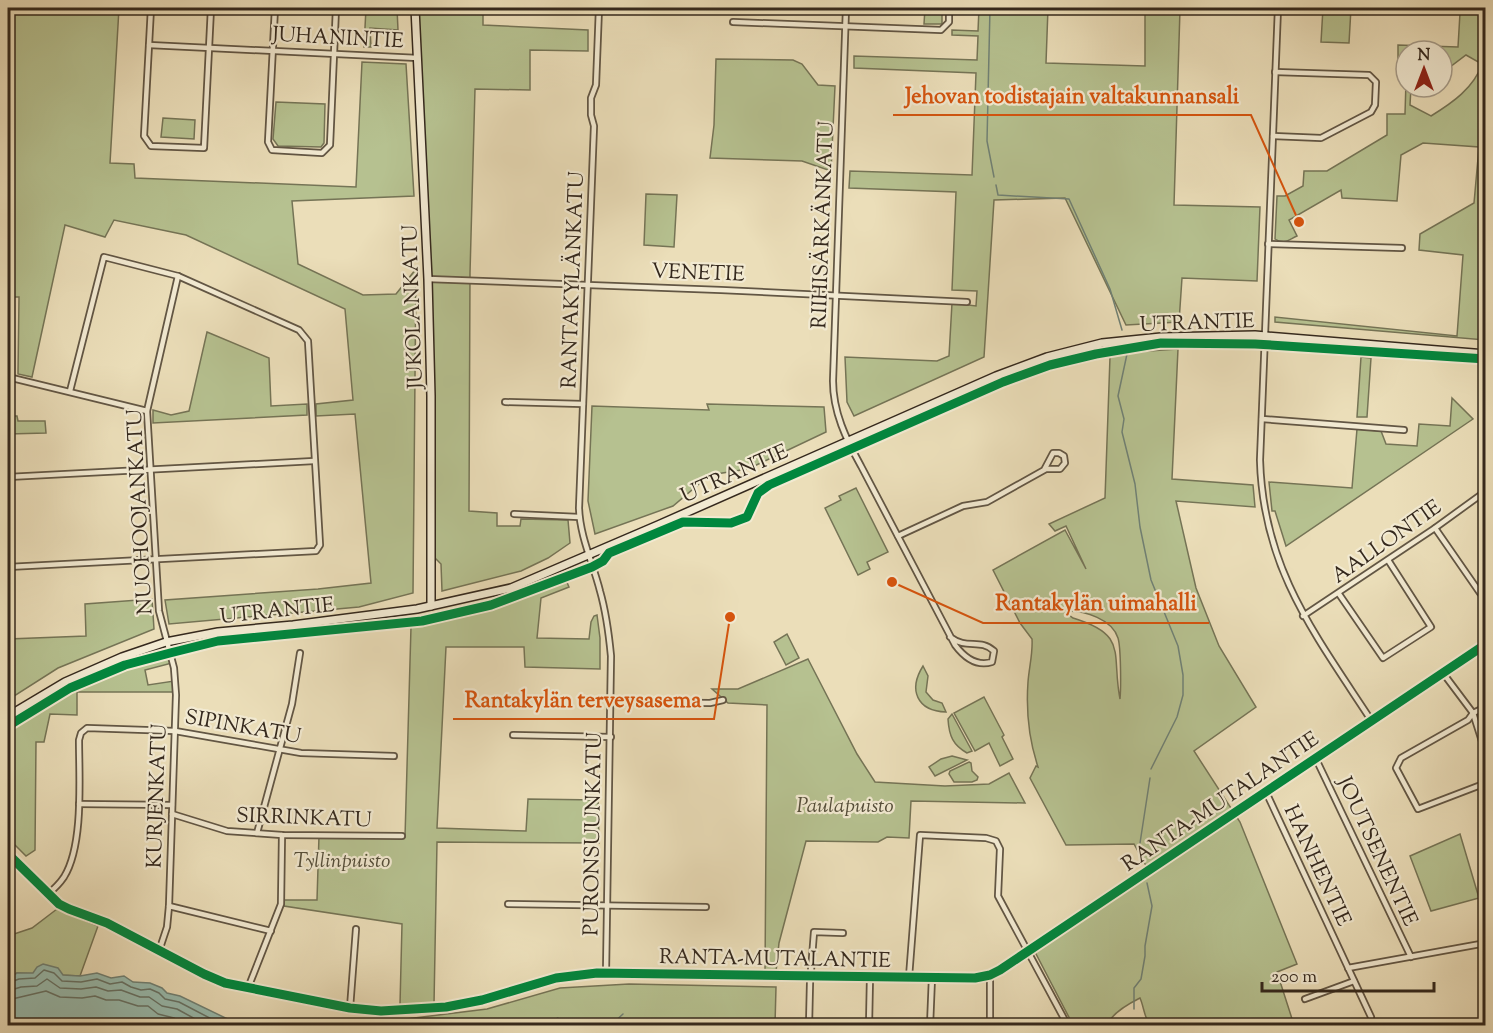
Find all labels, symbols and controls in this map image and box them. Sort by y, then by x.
street label: JUHANINTIE [270,21,405,57]
north arrow [1394,39,1454,99]
text: N [1418,45,1431,68]
callout: Jehovan todistajain valtakunnansali [893,75,1251,115]
text: Jehovan todistajain valtakunnansali [903,82,1240,114]
street label: RIIHISÄRKÄNKATU [805,121,843,329]
street label: RANTAKYLÄNKATU [555,171,593,389]
street label: JUKOLANKATU [396,224,432,390]
street label: VENETIE [651,257,745,291]
street label: UTRANTIE [1139,307,1255,341]
street label: NUOHOOJANKATU [121,408,161,615]
street label: UTRANTIE [676,438,794,512]
street label: AALLONTIE [1326,493,1448,592]
callout: Rantakylän uimahalli [983,583,1209,623]
text: Rantakylän uimahalli [995,589,1198,621]
street label: UTRANTIE [218,591,336,633]
callout: Rantakylän terveysasema [453,679,714,719]
text: Rantakylän terveysasema [465,686,702,718]
street label: SIPINKATU [182,703,303,753]
street label: KURJENKATU [140,723,176,869]
street label: RANTA-MUTALANTIE [1117,725,1326,880]
street label: PURONSUUNKATU [577,732,611,936]
street label: JOUTSENENTIE [1328,771,1424,932]
park label: Paulapuisto [796,792,894,822]
street label: HANHENTIE [1275,800,1358,932]
street label: SIRRINKATU [236,802,372,836]
park label: Tyllinpuisto [294,847,390,877]
street label: RANTA-MUTALANTIE [659,943,891,977]
scale bar [1262,955,1434,993]
text: 200 m [1271,965,1317,991]

